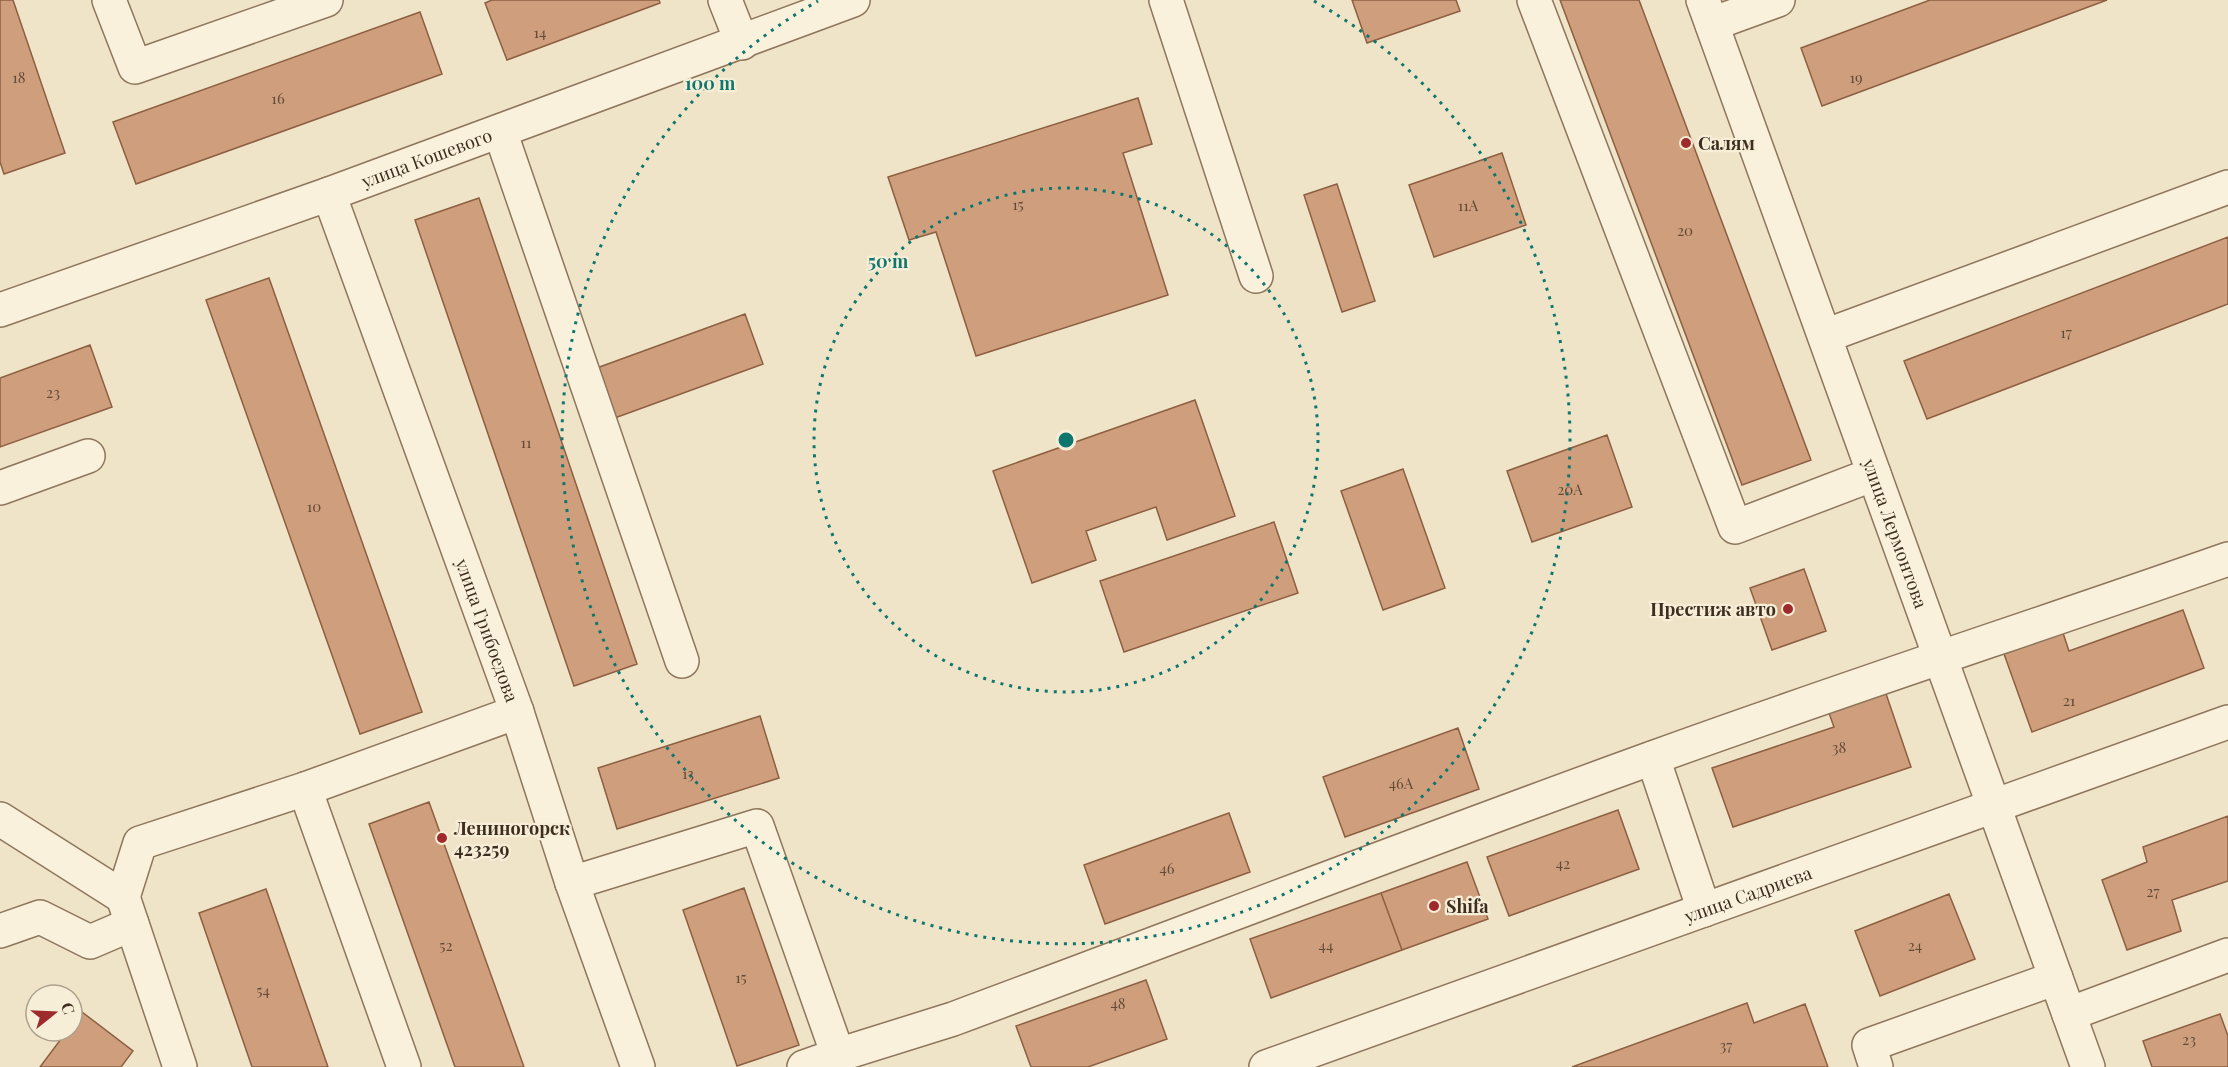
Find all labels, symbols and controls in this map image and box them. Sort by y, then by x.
house number: 14 [534,22,546,42]
house number: 18 [12,67,26,87]
house number: 19 [1849,67,1863,87]
text: 100 m [685,71,736,95]
house number: 16 [271,88,285,108]
street label: улица Кошевого [357,123,495,193]
place label: Салям [1698,131,1755,155]
marker: Салям [1679,136,1693,150]
house number: 15 [1012,194,1024,214]
house number: 11А [1458,195,1479,215]
house number: 20 [1677,220,1693,240]
text: 50 m [868,249,909,273]
house number: 17 [2060,322,2072,342]
house number: 23 [46,382,60,402]
centre of rings [1056,430,1076,450]
house number: 11 [520,432,532,452]
street label: улица Лермонтова [1857,454,1933,611]
house number: 20А [1557,479,1583,499]
house number: 10 [307,496,321,516]
street label: улица Грибоедова [450,554,524,705]
place label: Престиж авто [1650,597,1776,621]
marker: Престиж авто [1781,602,1795,616]
house number: 21 [2063,690,2076,710]
house number: 38 [1832,737,1846,757]
house number: 13 [682,763,694,783]
house number: 46А [1389,773,1414,793]
place label: Лениногорск 423259 [453,816,570,861]
marker: Лениногорск 423259 [435,831,449,845]
house number: 42 [1556,853,1570,873]
house number: 46 [1159,858,1175,878]
street label: улица Садриева [1680,860,1815,928]
house number: 27 [2146,881,2160,901]
place label: Shifa [1446,894,1489,918]
marker: Shifa [1427,899,1441,913]
house number: 52 [439,935,453,955]
house number: 44 [1319,935,1333,955]
house number: 24 [1908,935,1922,955]
house number: 15 [735,967,747,987]
house number: 54 [256,980,270,1000]
north arrow [24,983,84,1043]
house number: 48 [1110,993,1126,1013]
text: С [57,1000,80,1017]
house number: 23 [2182,1029,2196,1049]
house number: 37 [1720,1035,1732,1055]

